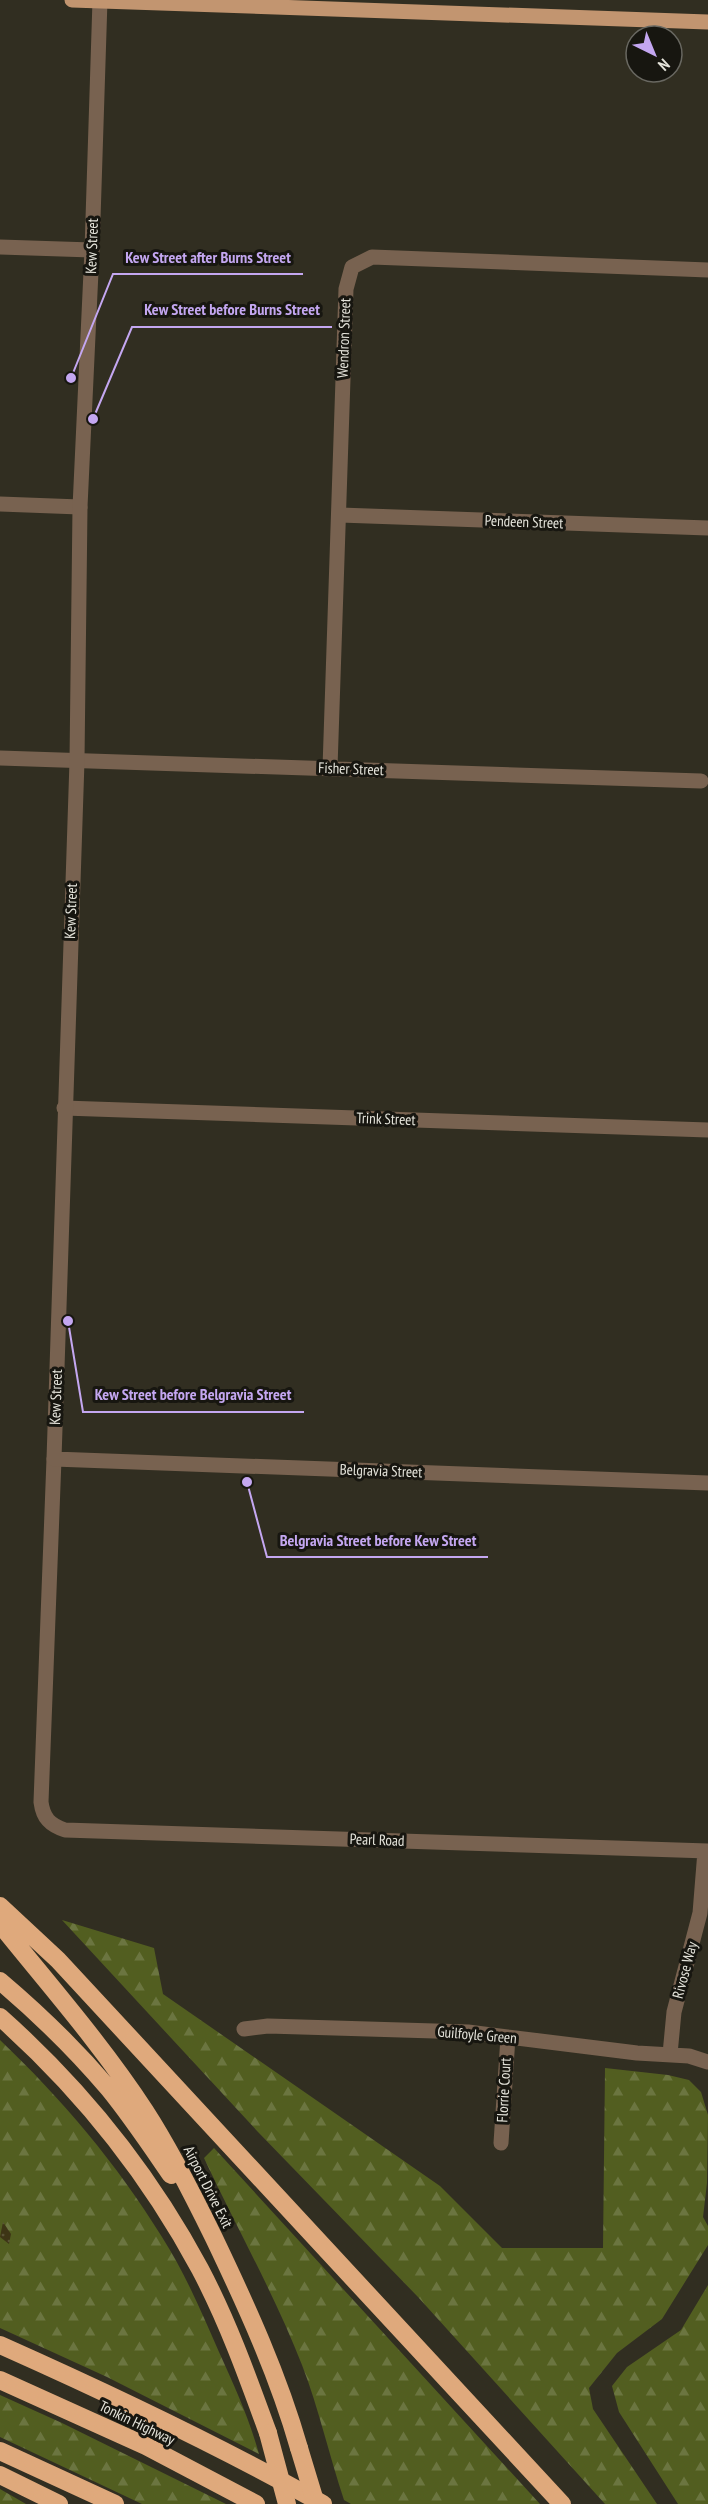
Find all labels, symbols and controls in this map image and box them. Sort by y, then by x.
north arrow [624,24,684,84]
text: N [654,55,674,75]
street label: Kew Street [81,218,102,274]
callout: Kew Street after Burns Street [113,240,303,274]
text: Kew Street after Burns Street [125,247,291,267]
callout: Kew Street before Burns Street [132,293,332,327]
street label: Wendron Street [333,298,354,378]
text: Kew Street before Burns Street [144,299,320,319]
street label: Pendeen Street [484,511,564,532]
street label: Fisher Street [318,758,384,779]
street label: Kew Street [60,883,81,939]
street label: Trink Street [356,1108,416,1129]
street label: Kew Street [45,1369,66,1425]
callout: Kew Street before Belgravia Street [83,1378,304,1412]
text: Kew Street before Belgravia Street [95,1384,292,1404]
street label: Belgravia Street [339,1460,423,1481]
callout: Belgravia Street before Kew Street [267,1523,488,1557]
text: Belgravia Street before Kew Street [280,1530,477,1550]
street label: Pearl Road [349,1829,405,1850]
street label: Rivose Way [668,1939,701,2000]
street label: Guilfoyle Green [437,2022,518,2047]
street label: Florrie Court [492,2057,515,2123]
street label: Airport Drive Exit [180,2143,237,2231]
street label: Tonkin Highway [96,2396,179,2449]

